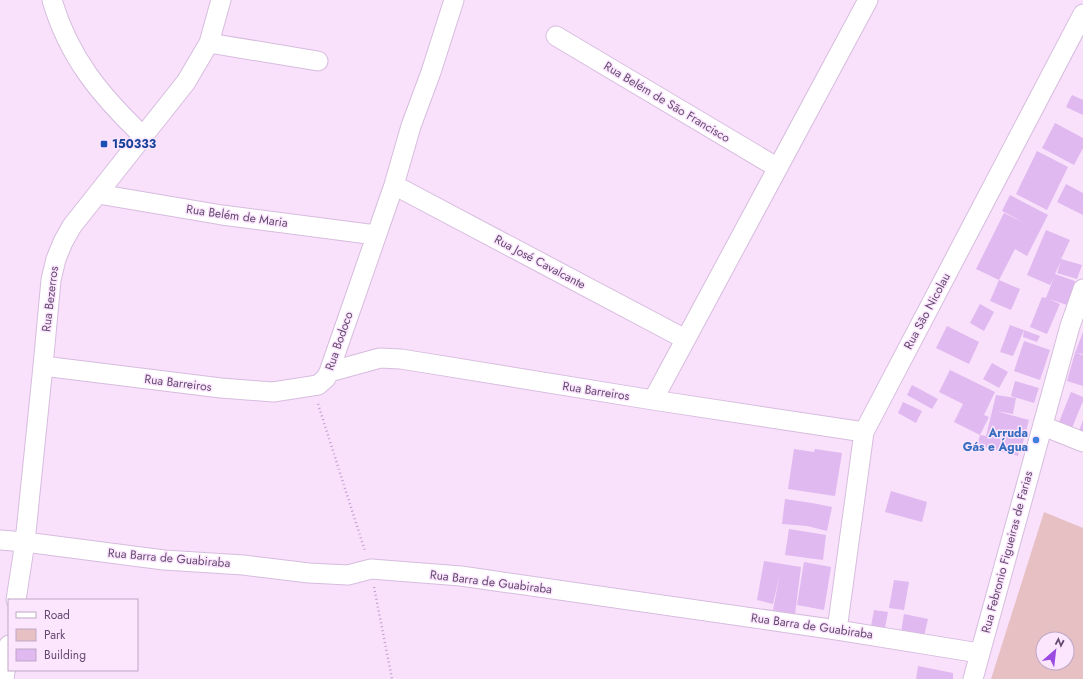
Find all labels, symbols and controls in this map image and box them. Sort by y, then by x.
street label: Rua Belém de São Francisco [601,57,734,147]
place label: 150333 [112,135,157,153]
marker: 150333 [99,139,109,149]
street label: Rua Belém de Maria [185,200,289,232]
street label: Rua José Cavalcante [491,230,589,294]
street label: Rua Bezerros [37,265,63,333]
street label: Rua São Nicolau [899,269,955,353]
street label: Rua Bodoco [321,309,358,373]
street label: Rua Barreiros [143,370,213,396]
street label: Rua Barreiros [561,377,631,405]
place label: Arruda Gás e Água [963,424,1028,456]
marker: Arruda Gás e Água [1031,435,1041,445]
street label: Rua Febronio Figueiras de Farias [977,469,1037,635]
street label: Rua Barra de Guabiraba [107,544,231,572]
street label: Rua Barra de Guabiraba [429,566,553,598]
legend [8,599,138,671]
text: Road [44,606,70,624]
street label: Rua Barra de Guabiraba [750,609,874,643]
text: Park [44,626,66,644]
north arrow [1035,631,1075,671]
text: N [1052,633,1067,651]
text: Building [44,646,86,664]

